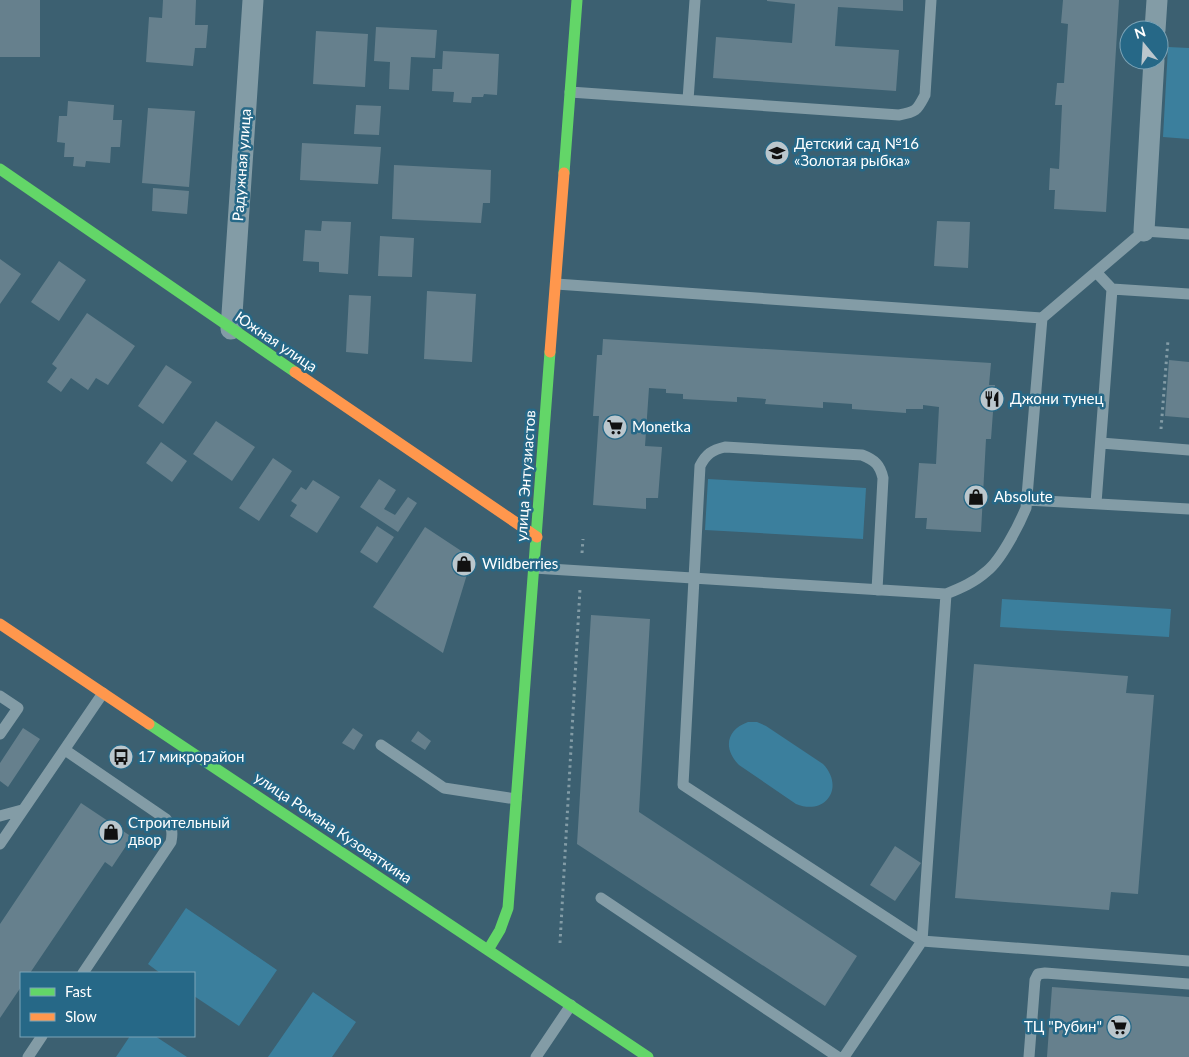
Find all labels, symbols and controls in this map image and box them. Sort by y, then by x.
north arrow [1119,20,1169,70]
text: N [1132,22,1148,42]
street label: Радужная улица [228,108,254,222]
place label: Детский сад №16 «Золотая рыбка» [794,134,919,169]
school or university icon: Детский сад №16 «Золотая рыбка» [764,140,790,166]
street label: Южная улица [232,307,321,375]
restaurant icon: Джони тунец [979,386,1005,412]
place label: Джони тунец [1010,389,1103,407]
street label: улица Энтузиастов [511,410,539,542]
supermarket icon: Monetka [602,414,628,440]
place label: Monetka [632,417,691,435]
shop icon: Absolute [963,484,989,510]
place label: Absolute [994,487,1053,505]
shop icon: Wildberries [451,551,477,577]
place label: Wildberries [482,554,558,572]
bus stop icon: 17 микрорайон [108,744,134,770]
place label: 17 микрорайон [138,747,245,765]
street label: улица Романа Кузоваткина [251,768,416,887]
place label: Строительный двор [128,813,230,848]
shop icon: Строительный двор [98,819,124,845]
legend [20,972,195,1037]
text: Fast [65,982,92,1000]
text: Slow [65,1007,97,1025]
supermarket icon: ТЦ "Рубин" [1106,1014,1132,1040]
place label: ТЦ "Рубин" [1024,1017,1102,1035]

